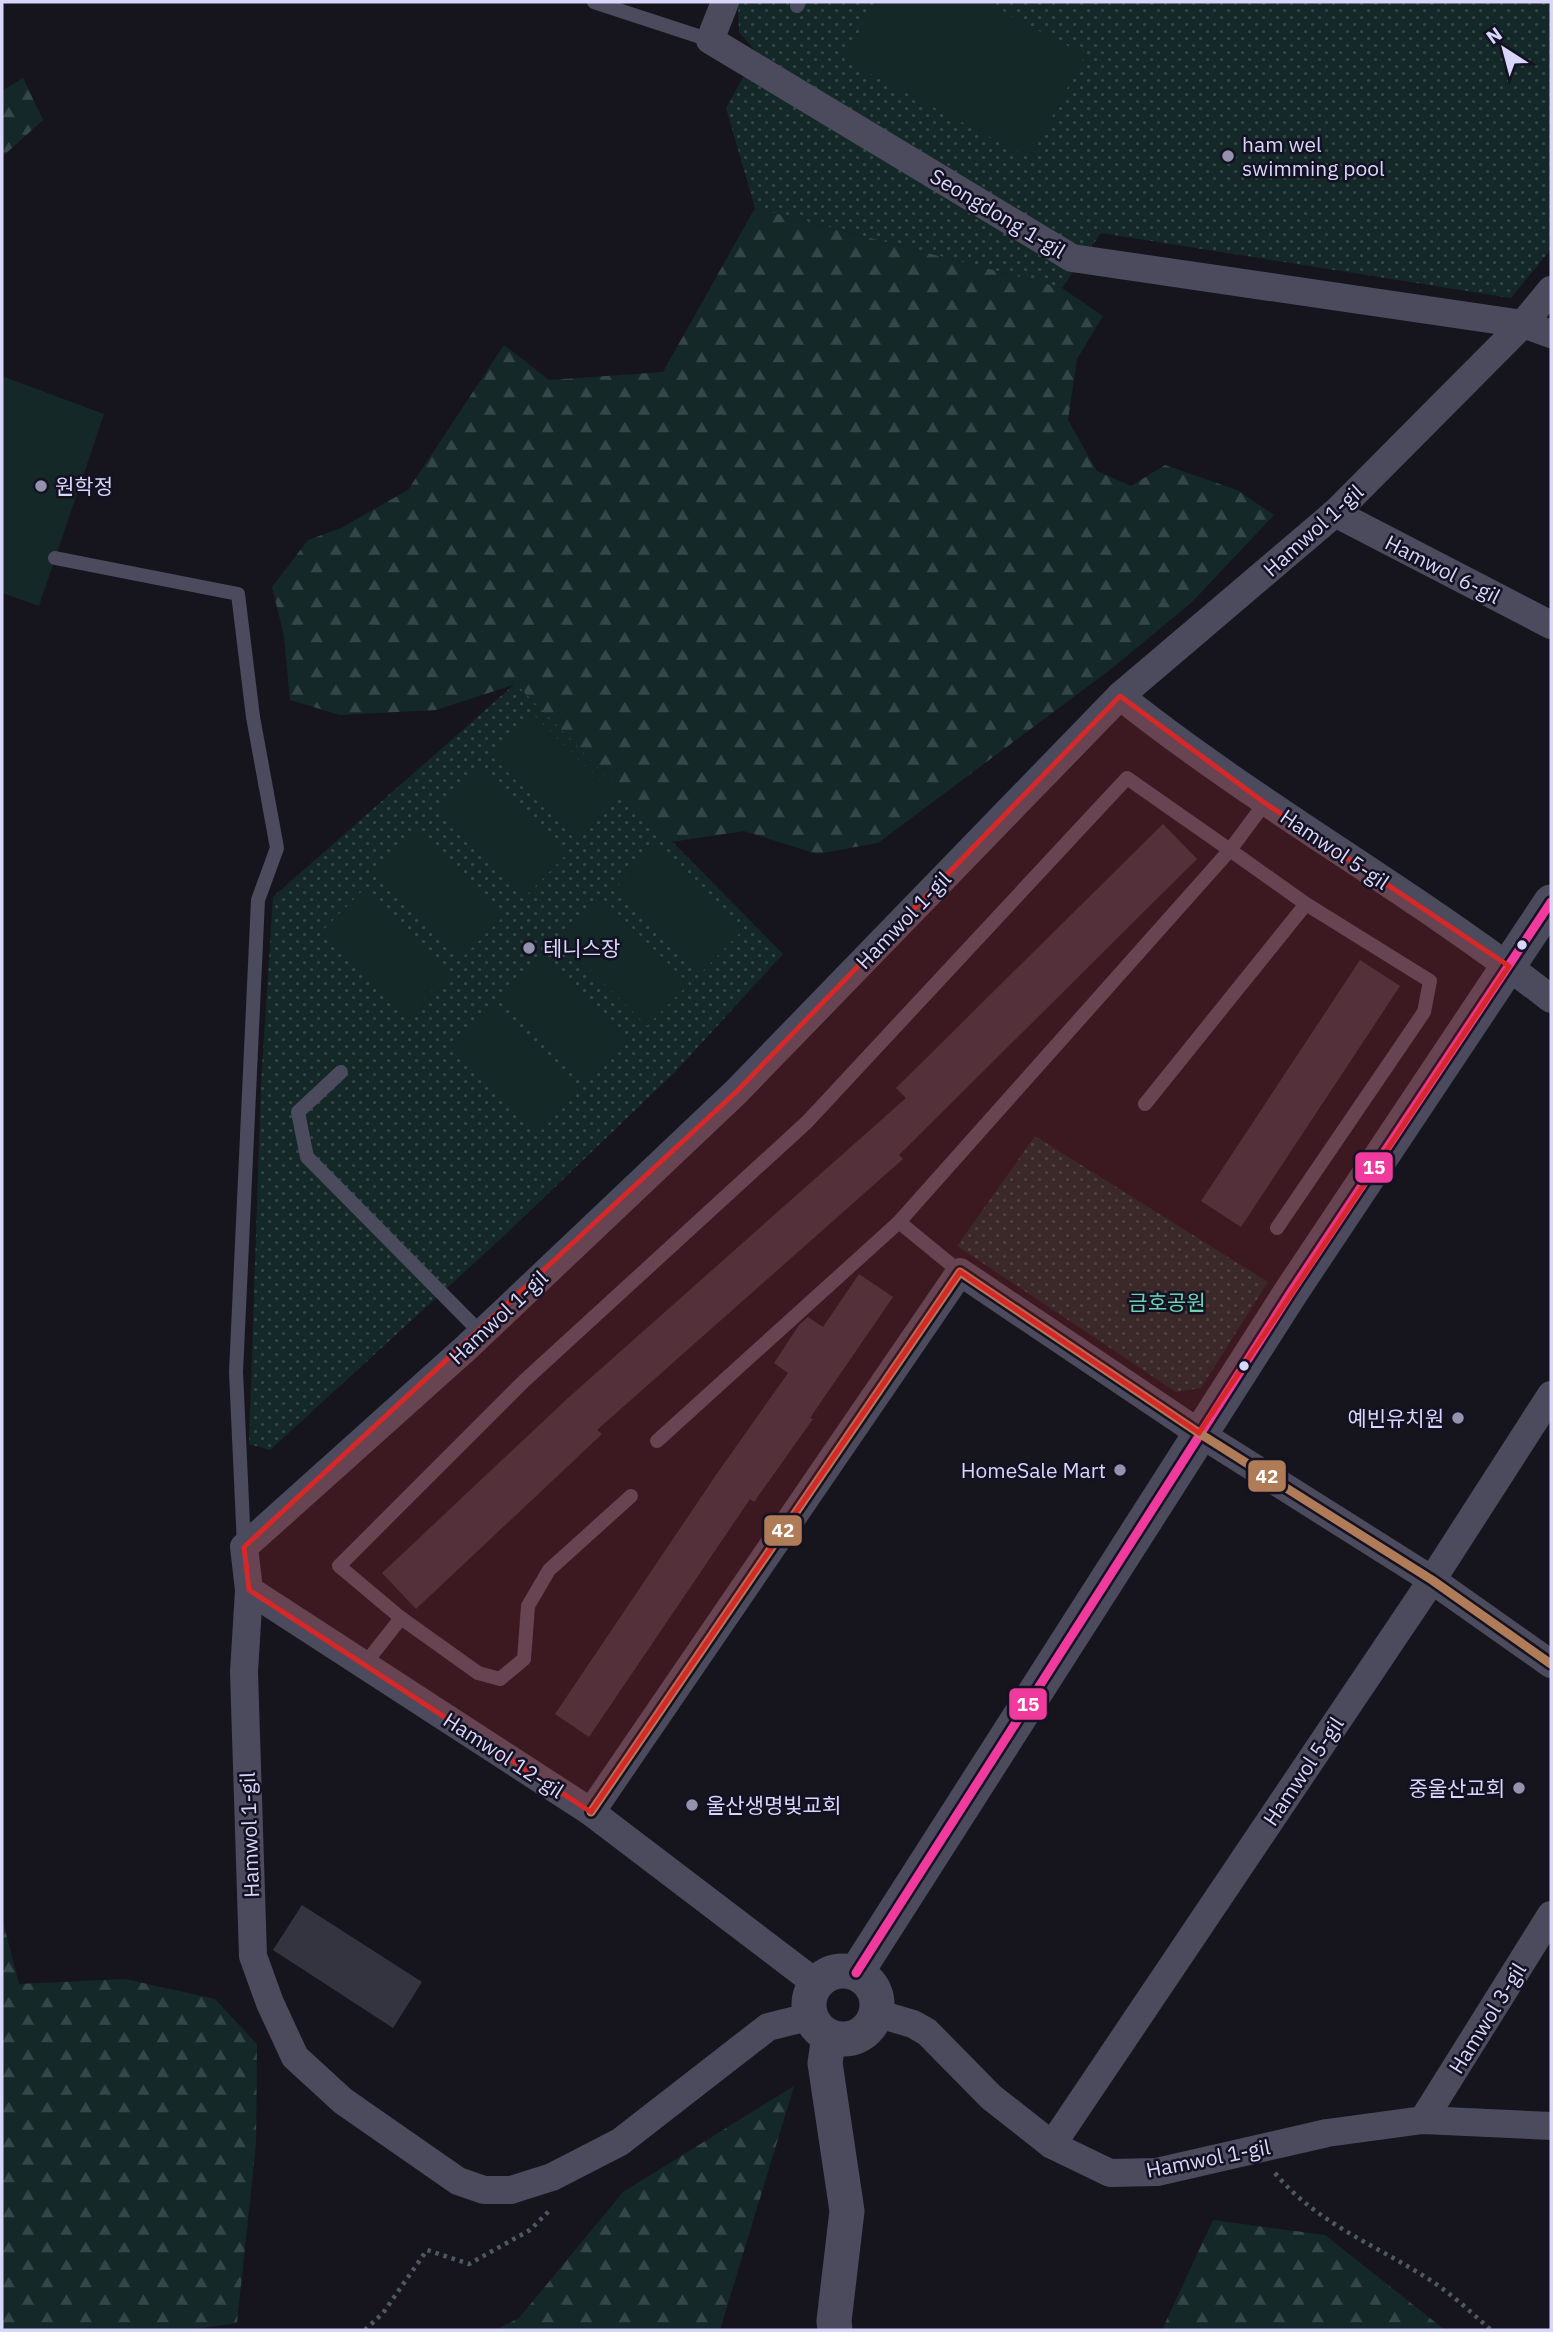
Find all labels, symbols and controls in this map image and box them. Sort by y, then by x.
north arrow [1469,14,1539,84]
text: N [1481,21,1507,49]
place label: ham wel swimming pool [1242,130,1385,182]
marker: ham wel swimming pool [1220,148,1236,164]
street label: Seongdong 1-gil [925,162,1071,265]
place label: 원학정 [55,472,113,500]
street label: Hamwol 1-gil [1257,477,1369,582]
marker: 원학정 [33,478,49,494]
street label: Hamwol 6-gil [1381,528,1506,610]
street label: Hamwol 5-gil [1275,802,1395,896]
street label: Hamwol 1-gil [849,865,957,975]
place label: 테니스장 [543,934,620,962]
unlabelled marker [1515,938,1529,952]
marker: 테니스장 [521,940,537,956]
line badge: 15 [1354,1151,1394,1184]
text: 15 [1363,1155,1385,1179]
street label: Hamwol 1-gil [442,1264,554,1370]
park label: 금호공원 [1128,1288,1206,1316]
unlabelled marker [1237,1359,1251,1373]
place label: 예빈유치원 [1347,1404,1444,1432]
marker: 예빈유치원 [1450,1410,1466,1426]
place label: HomeSale Mart [961,1456,1106,1484]
line badge: 42 [1247,1459,1287,1493]
marker: HomeSale Mart [1112,1462,1128,1478]
text: 42 [1256,1464,1278,1488]
line badge: 42 [763,1514,803,1547]
text: 42 [772,1518,794,1542]
line badge: 15 [1008,1687,1048,1721]
text: 15 [1017,1692,1039,1716]
street label: Hamwol 12-gil [438,1706,570,1805]
street label: Hamwol 5-gil [1256,1711,1350,1831]
street label: Hamwol 1-gil [233,1771,265,1898]
place label: 중울산교회 [1408,1774,1505,1802]
marker: 중울산교회 [1511,1780,1527,1796]
place label: 울산생명빛교회 [706,1791,841,1819]
marker: 울산생명빛교회 [684,1797,700,1813]
street label: Hamwol 3-gil [1442,1957,1532,2079]
street label: Hamwol 1-gil [1144,2132,1273,2184]

